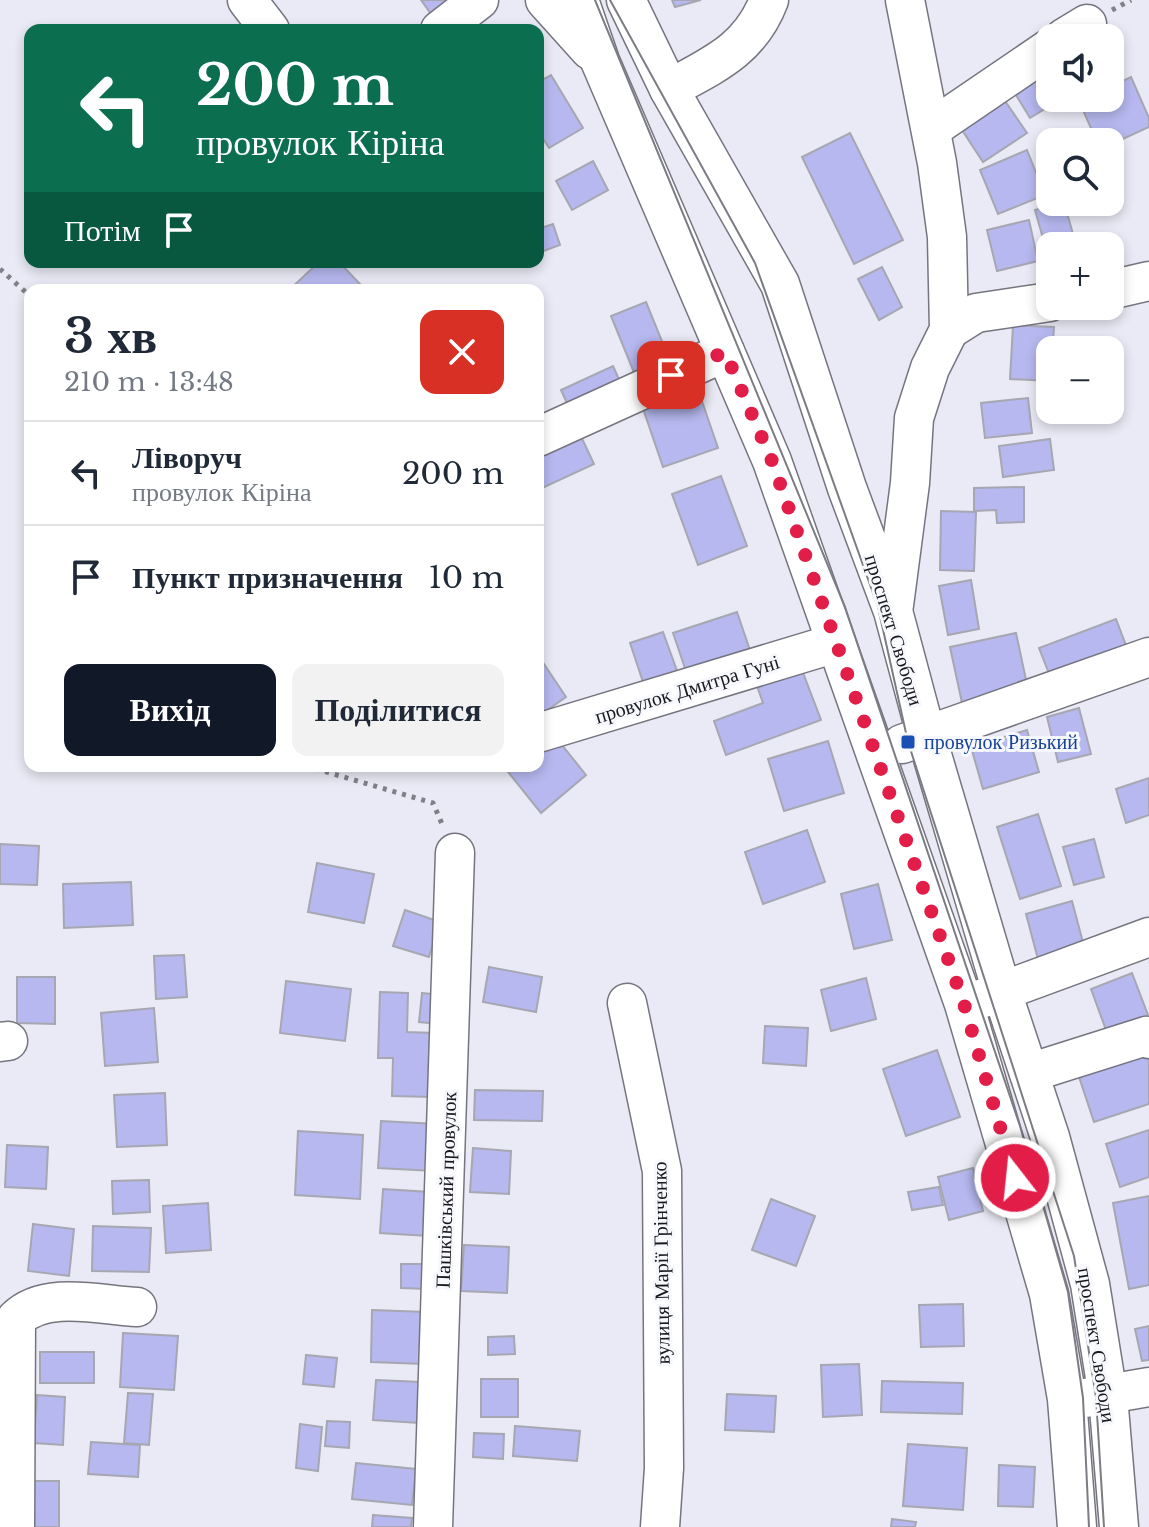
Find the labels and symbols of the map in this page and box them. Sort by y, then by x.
pin [637,341,705,409]
street label: проспект Свободи [860,552,928,709]
street label: провулок Дмитра Гуні [592,649,783,728]
place label: провулок Ризький [924,730,1078,754]
marker: провулок Ризький [899,733,917,751]
street label: Пашківський провулок [431,1091,461,1289]
position arrow [973,1136,1057,1220]
street label: вулиця Марії Грінченко [647,1161,675,1365]
street label: проспект Свободи [1073,1266,1121,1425]

